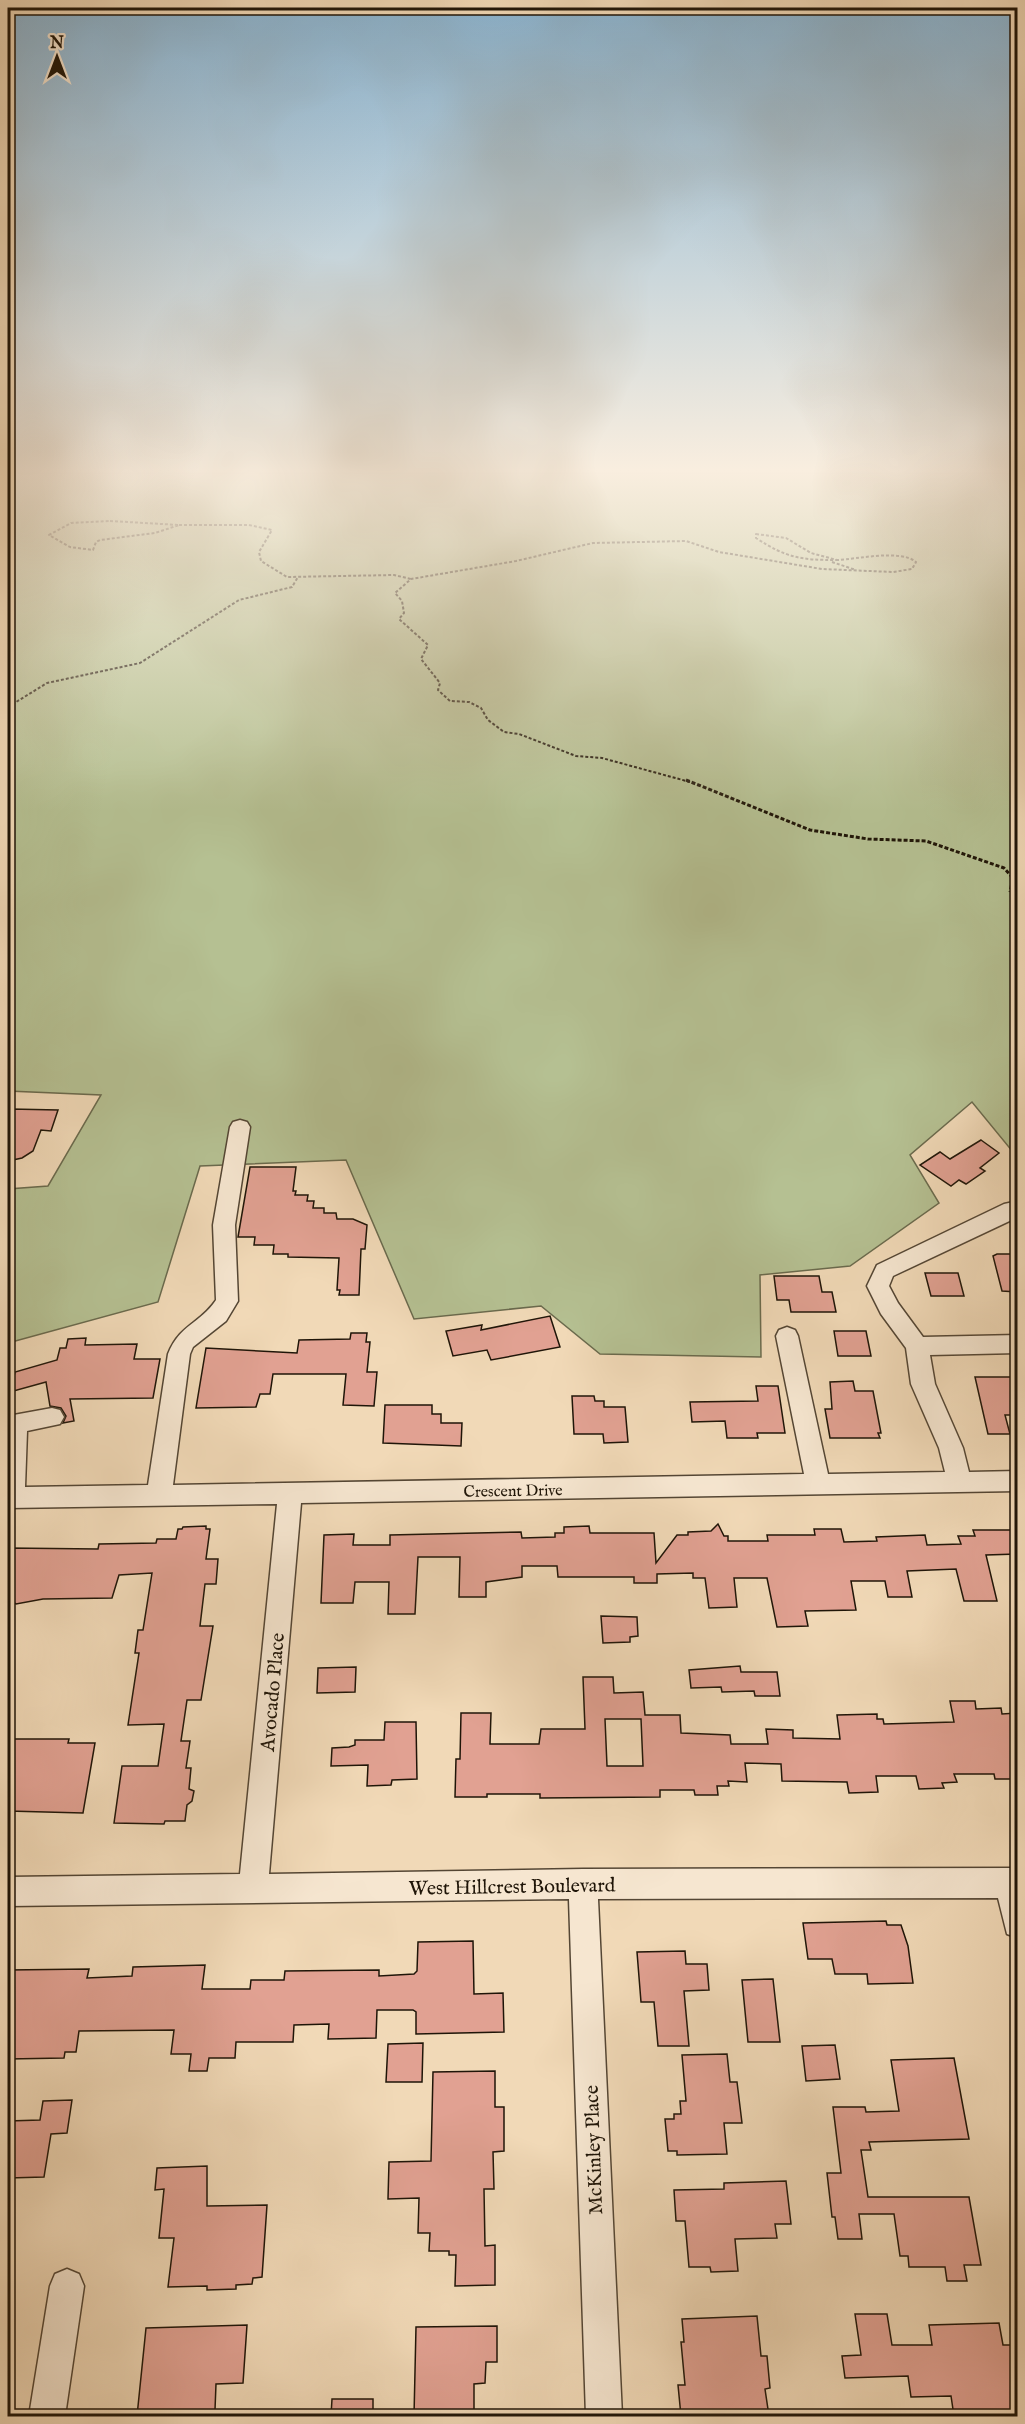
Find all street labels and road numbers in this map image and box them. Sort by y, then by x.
street label: Crescent Drive [463,1481,563,1503]
street label: Avocado Place [256,1632,291,1754]
street label: West Hillcrest Boulevard [409,1873,616,1902]
street label: McKinley Place [580,2085,609,2215]

